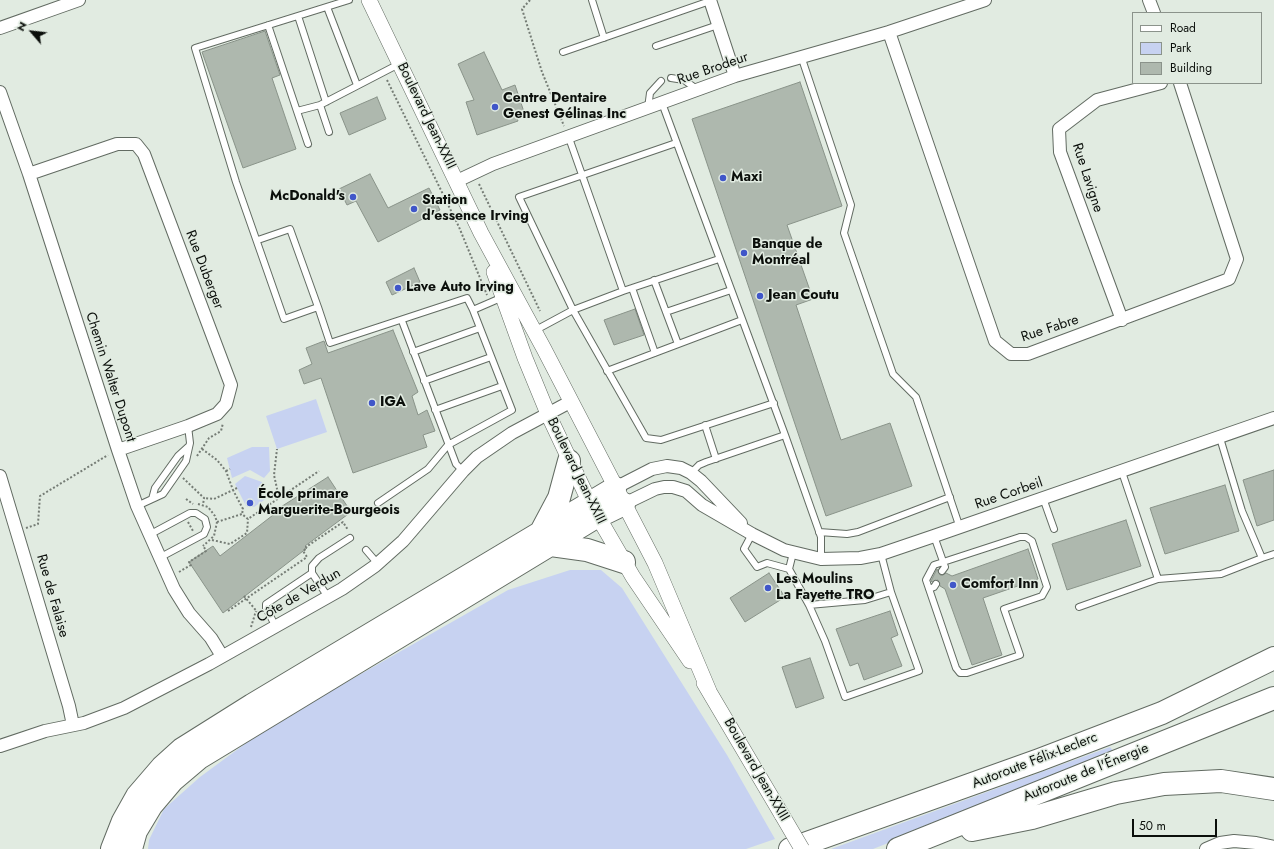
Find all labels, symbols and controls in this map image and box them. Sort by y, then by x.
north arrow [12,12,52,52]
legend [1132,12,1262,84]
text: N [12,19,31,34]
text: Road [1170,19,1196,37]
text: Park [1170,39,1191,57]
street label: Rue Brodeur [675,49,751,89]
text: Building [1170,59,1212,77]
street label: Boulevard Jean-XXIII [393,60,459,172]
place label: Centre Dentaire Genest Gélinas Inc [503,91,626,124]
marker: Centre Dentaire Genest Gélinas Inc [490,102,500,112]
street label: Rue Lavigne [1068,141,1106,215]
place label: Maxi [731,170,762,186]
marker: Maxi [718,173,728,183]
place label: McDonald's [270,189,345,205]
marker: McDonald's [348,192,358,202]
place label: Station d'essence Irving [422,193,529,226]
marker: Station d'essence Irving [409,204,419,214]
street label: Rue Duberger [181,228,227,312]
place label: Banque de Montréal [752,237,822,270]
marker: Banque de Montréal [739,248,749,258]
place label: Lave Auto Irving [406,280,514,296]
marker: Lave Auto Irving [393,283,403,293]
place label: Jean Coutu [768,288,839,304]
marker: Jean Coutu [755,291,765,301]
street label: Chemin Walter Dupont [81,310,139,444]
street label: Rue Fabre [1019,312,1081,346]
place label: IGA [380,395,406,411]
marker: IGA [367,398,377,408]
street label: Boulevard Jean-XXIII [543,415,609,527]
street label: Rue Corbeil [973,475,1045,513]
place label: École primare Marguerite-Bourgeois [258,487,400,520]
marker: École primare Marguerite-Bourgeois [245,498,255,508]
street label: Rue de Falaise [32,552,72,640]
street label: Côte de Verdun [254,565,344,627]
place label: Les Moulins La Fayette TRO [776,572,875,604]
place label: Comfort Inn [961,577,1039,593]
marker: Comfort Inn [948,580,958,590]
marker: Les Moulins La Fayette TRO [763,583,773,593]
street label: Boulevard Jean-XXIII [720,715,792,825]
street label: Autoroute Félix-Leclerc [970,729,1100,793]
street label: Autoroute de l'Énergie [1021,740,1151,806]
scale bar [1134,811,1219,837]
text: 50 m [1139,817,1166,835]

